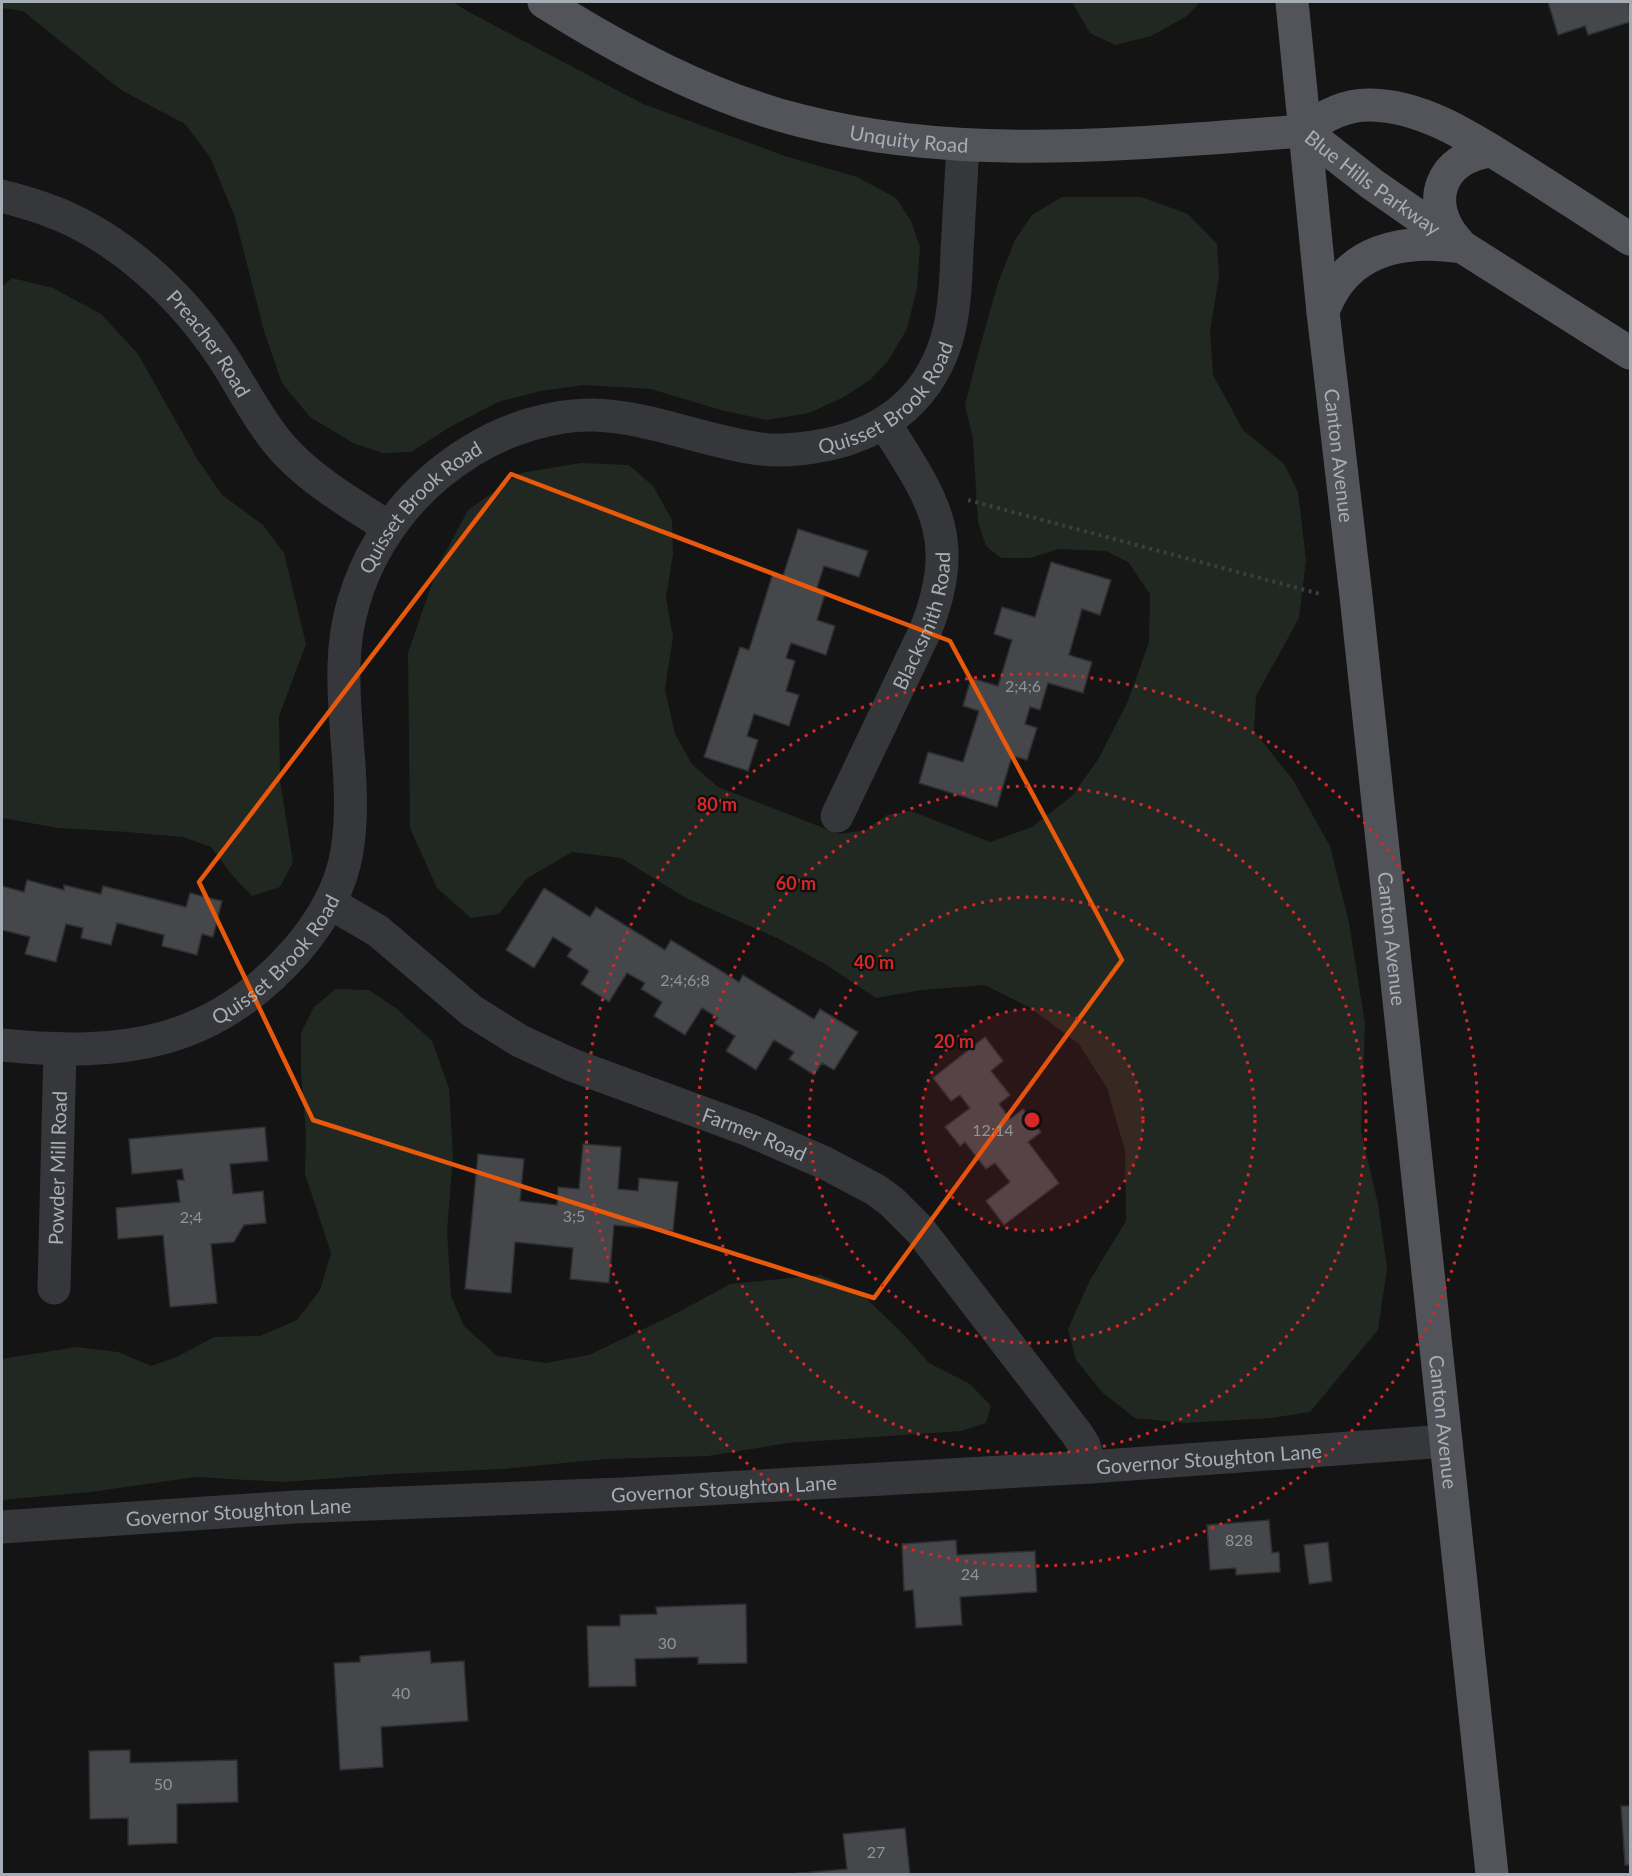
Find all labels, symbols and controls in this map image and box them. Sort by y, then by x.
street label: Unquity Road [848,120,969,157]
street label: Blue Hills Parkway [1300,125,1446,240]
street label: Preacher Road [162,285,256,401]
street label: Quisset Brook Road [816,338,957,458]
street label: Canton Avenue [1320,387,1359,524]
street label: Quisset Brook Road [353,436,486,577]
street label: Blacksmith Road [887,552,954,693]
house number: 2;4;6 [1005,676,1041,695]
text: 80 m [697,793,737,815]
street label: Canton Avenue [1373,870,1412,1007]
text: 60 m [776,872,816,894]
street label: Quisset Brook Road [207,890,344,1029]
text: 40 m [854,951,894,973]
house number: 2;4;6;8 [660,970,710,989]
text: 20 m [934,1030,974,1052]
street label: Powder Mill Road [43,1091,71,1245]
street label: Farmer Road [699,1102,810,1166]
centre of rings [1022,1110,1042,1130]
house number: 12;14 [972,1120,1014,1139]
house number: 3;5 [563,1206,585,1225]
house number: 2;4 [180,1207,202,1226]
street label: Canton Avenue [1425,1354,1463,1490]
street label: Governor Stoughton Lane [1095,1438,1323,1479]
street label: Governor Stoughton Lane [611,1470,837,1506]
street label: Governor Stoughton Lane [125,1493,352,1531]
house number: 828 [1225,1530,1253,1549]
house number: 24 [961,1564,979,1583]
house number: 30 [658,1633,676,1652]
house number: 40 [392,1683,410,1702]
house number: 50 [154,1774,172,1793]
house number: 27 [867,1842,885,1861]

